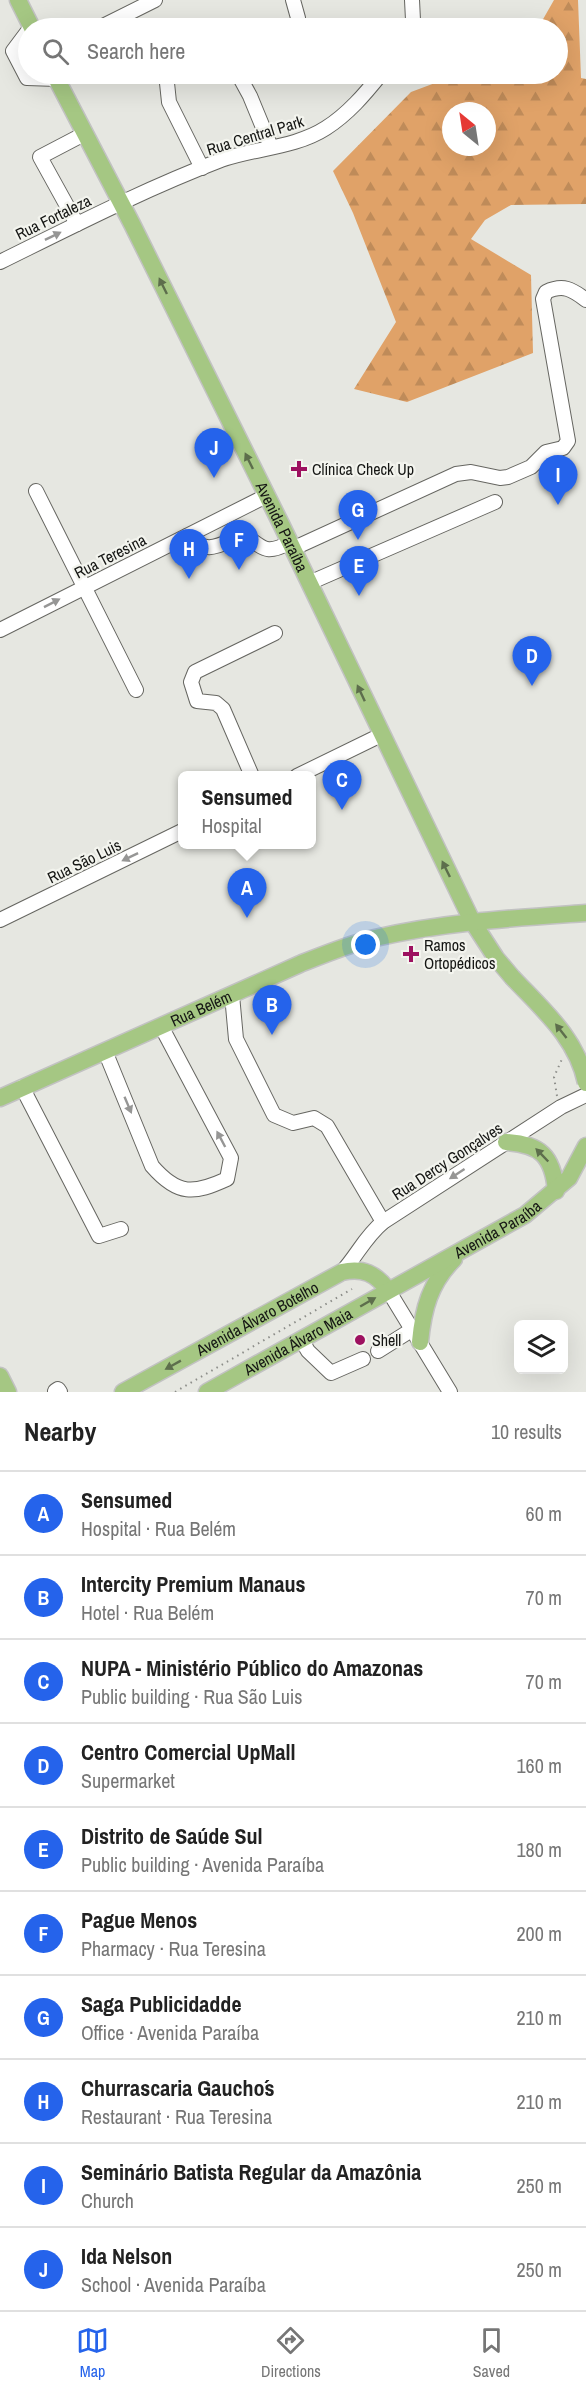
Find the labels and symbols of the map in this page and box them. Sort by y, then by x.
north arrow [442,102,496,156]
street label: Rua Central Park [204,110,307,160]
street label: Rua Fortaleza [11,189,95,245]
one-way arrow [44,231,61,241]
one-way arrow [158,277,167,294]
pin: J [194,428,234,478]
one-way arrow [244,452,253,469]
pin: I [538,456,578,505]
place label: Clínica Check Up [312,458,414,480]
marker: Clínica Check Up [290,460,308,478]
street label: Avenida Paraíba [250,477,314,576]
pin: G [338,490,378,540]
pin: F [220,520,258,570]
street label: Rua Teresina [70,528,150,583]
pin: H [170,530,208,579]
pin: E [340,546,378,596]
one-way arrow [44,599,61,608]
pin: D [512,636,552,686]
one-way arrow [357,684,367,702]
pin: C [322,760,362,810]
street label: Rua São Luis [43,834,125,888]
one-way arrow [121,852,138,862]
one-way arrow [441,860,451,877]
pin: A [228,868,266,918]
your location [351,930,380,959]
place label: Ramos Ortopédicos [424,934,495,974]
marker: Ramos Ortopédicos [402,945,420,963]
street label: Rua Belém [167,985,235,1032]
pin: B [252,986,292,1035]
one-way arrow [555,1023,568,1039]
one-way arrow [123,1096,133,1114]
street label: Rua Dercy Gonçalves [387,1117,507,1205]
one-way arrow [216,1130,226,1147]
one-way arrow [535,1147,549,1162]
one-way arrow [449,1168,465,1179]
street label: Avenida Paraíba [449,1195,546,1264]
street label: Avenida Álvaro Botelho [191,1276,322,1361]
one-way arrow [360,1297,377,1307]
street label: Avenida Álvaro Maia [239,1302,357,1381]
place label: Shell [372,1329,401,1351]
marker: Shell [353,1333,367,1347]
one-way arrow [164,1360,181,1370]

